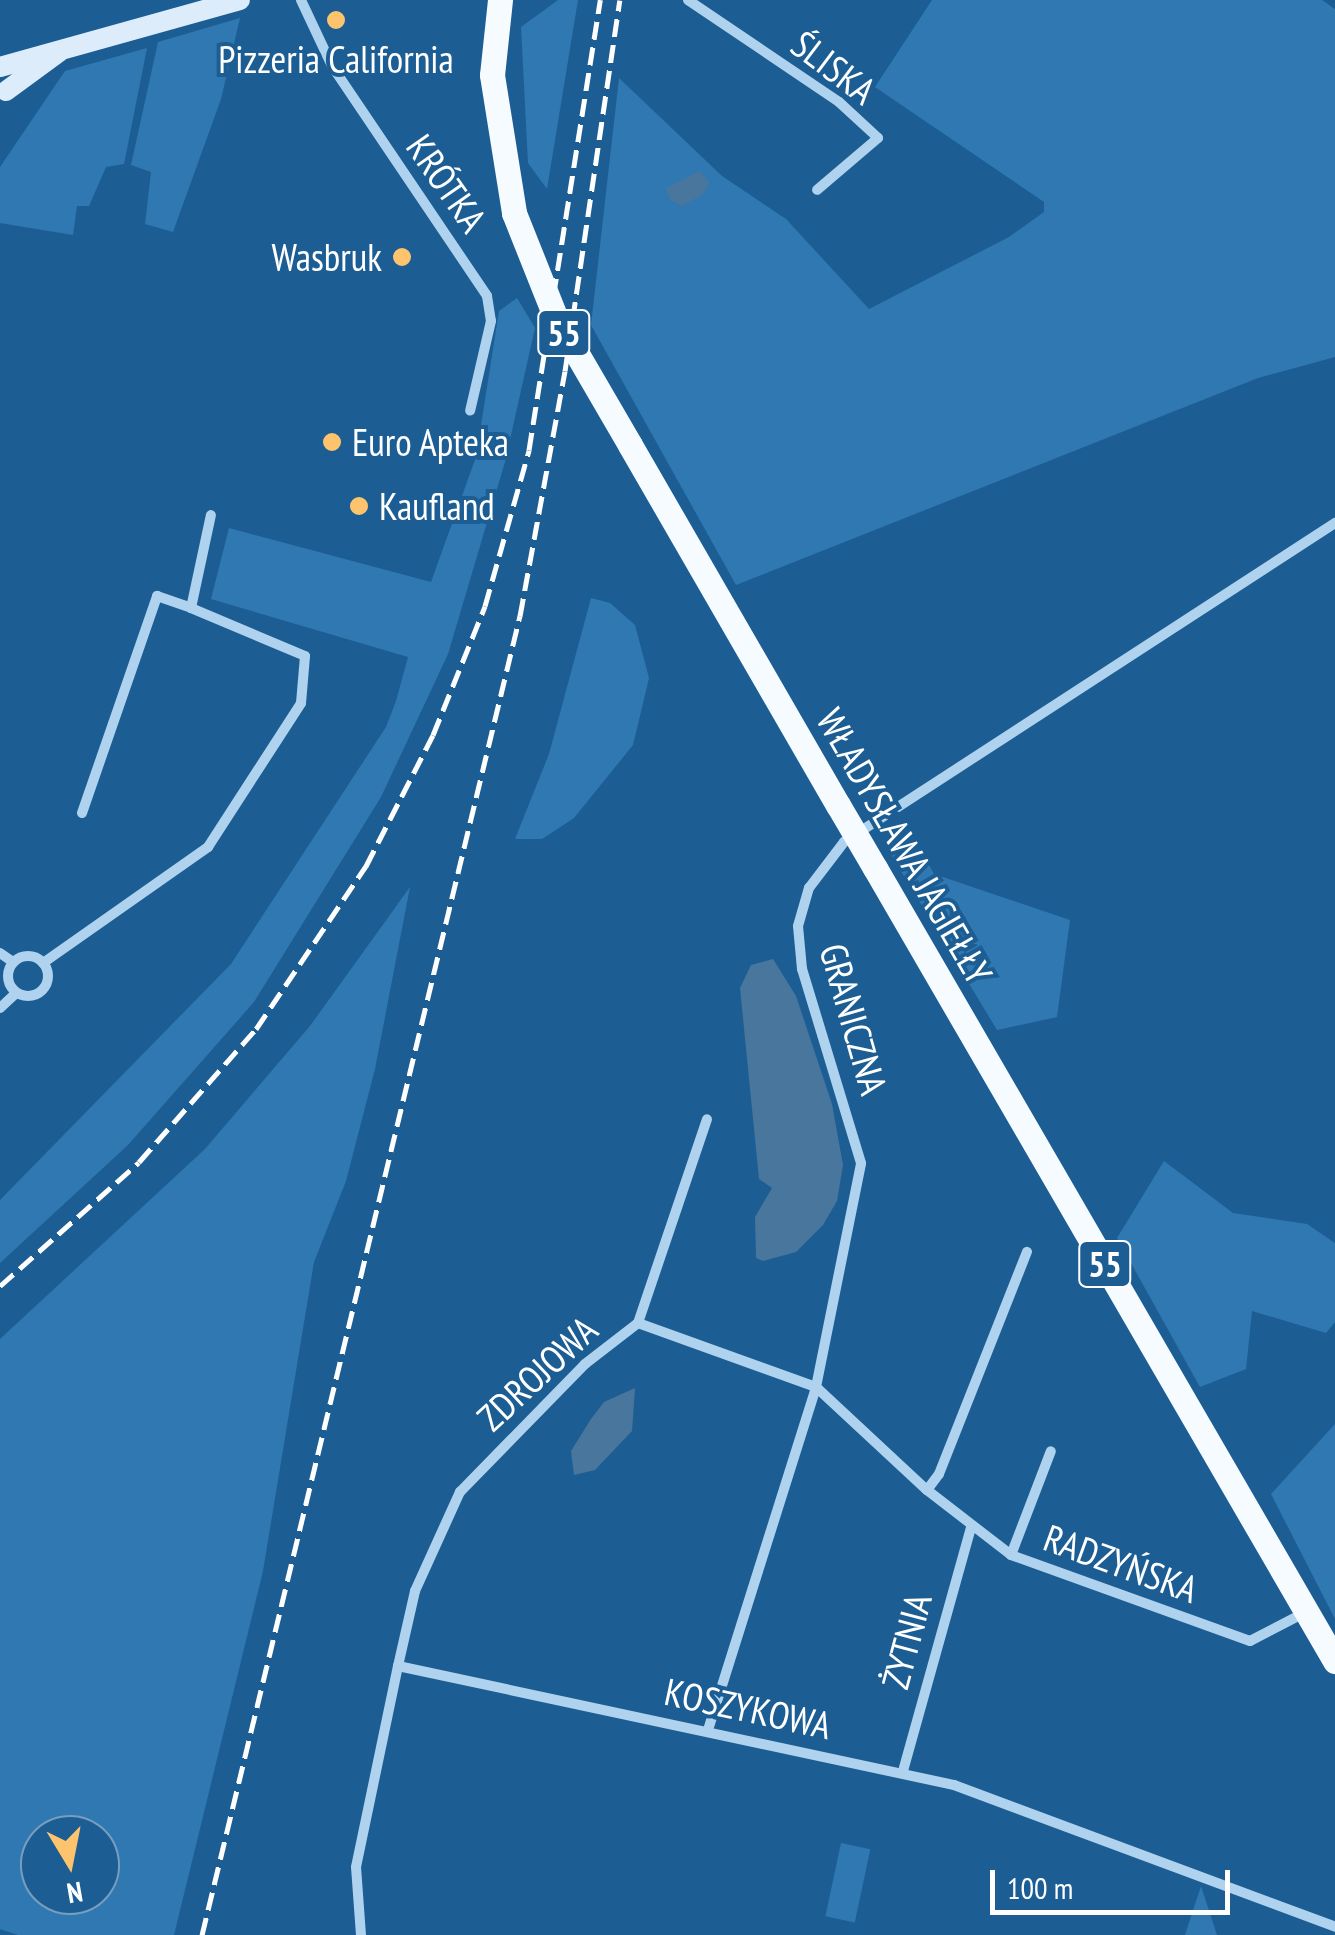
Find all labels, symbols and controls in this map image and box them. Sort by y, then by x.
marker: Pizzeria California [325,9,347,31]
street label: ŚLISKA [783,21,885,113]
place label: Pizzeria California [218,36,454,82]
street label: KRÓTKA [397,126,497,240]
place label: Wasbruk [272,234,382,280]
marker: Wasbruk [391,246,413,268]
road number: 55 [536,303,592,363]
place label: Euro Apteka [352,419,510,465]
marker: Euro Apteka [321,431,343,453]
place label: Kaufland [379,483,495,529]
marker: Kaufland [348,495,370,517]
street label: WŁADYSŁAWA JAGIEŁŁY [807,700,1003,992]
street label: GRANICZNA [811,938,897,1100]
road number: 55 [1078,1234,1132,1294]
street label: ZDROJOWA [468,1306,606,1440]
street label: RADZYŃSKA [1038,1514,1204,1612]
street label: ŻYTNIA [871,1588,941,1694]
street label: KOSZYKOWA [661,1668,835,1748]
north arrow [20,1815,120,1915]
scale bar [995,1850,1235,1912]
text: 100 m [1007,1868,1073,1907]
text: N [64,1874,86,1913]

